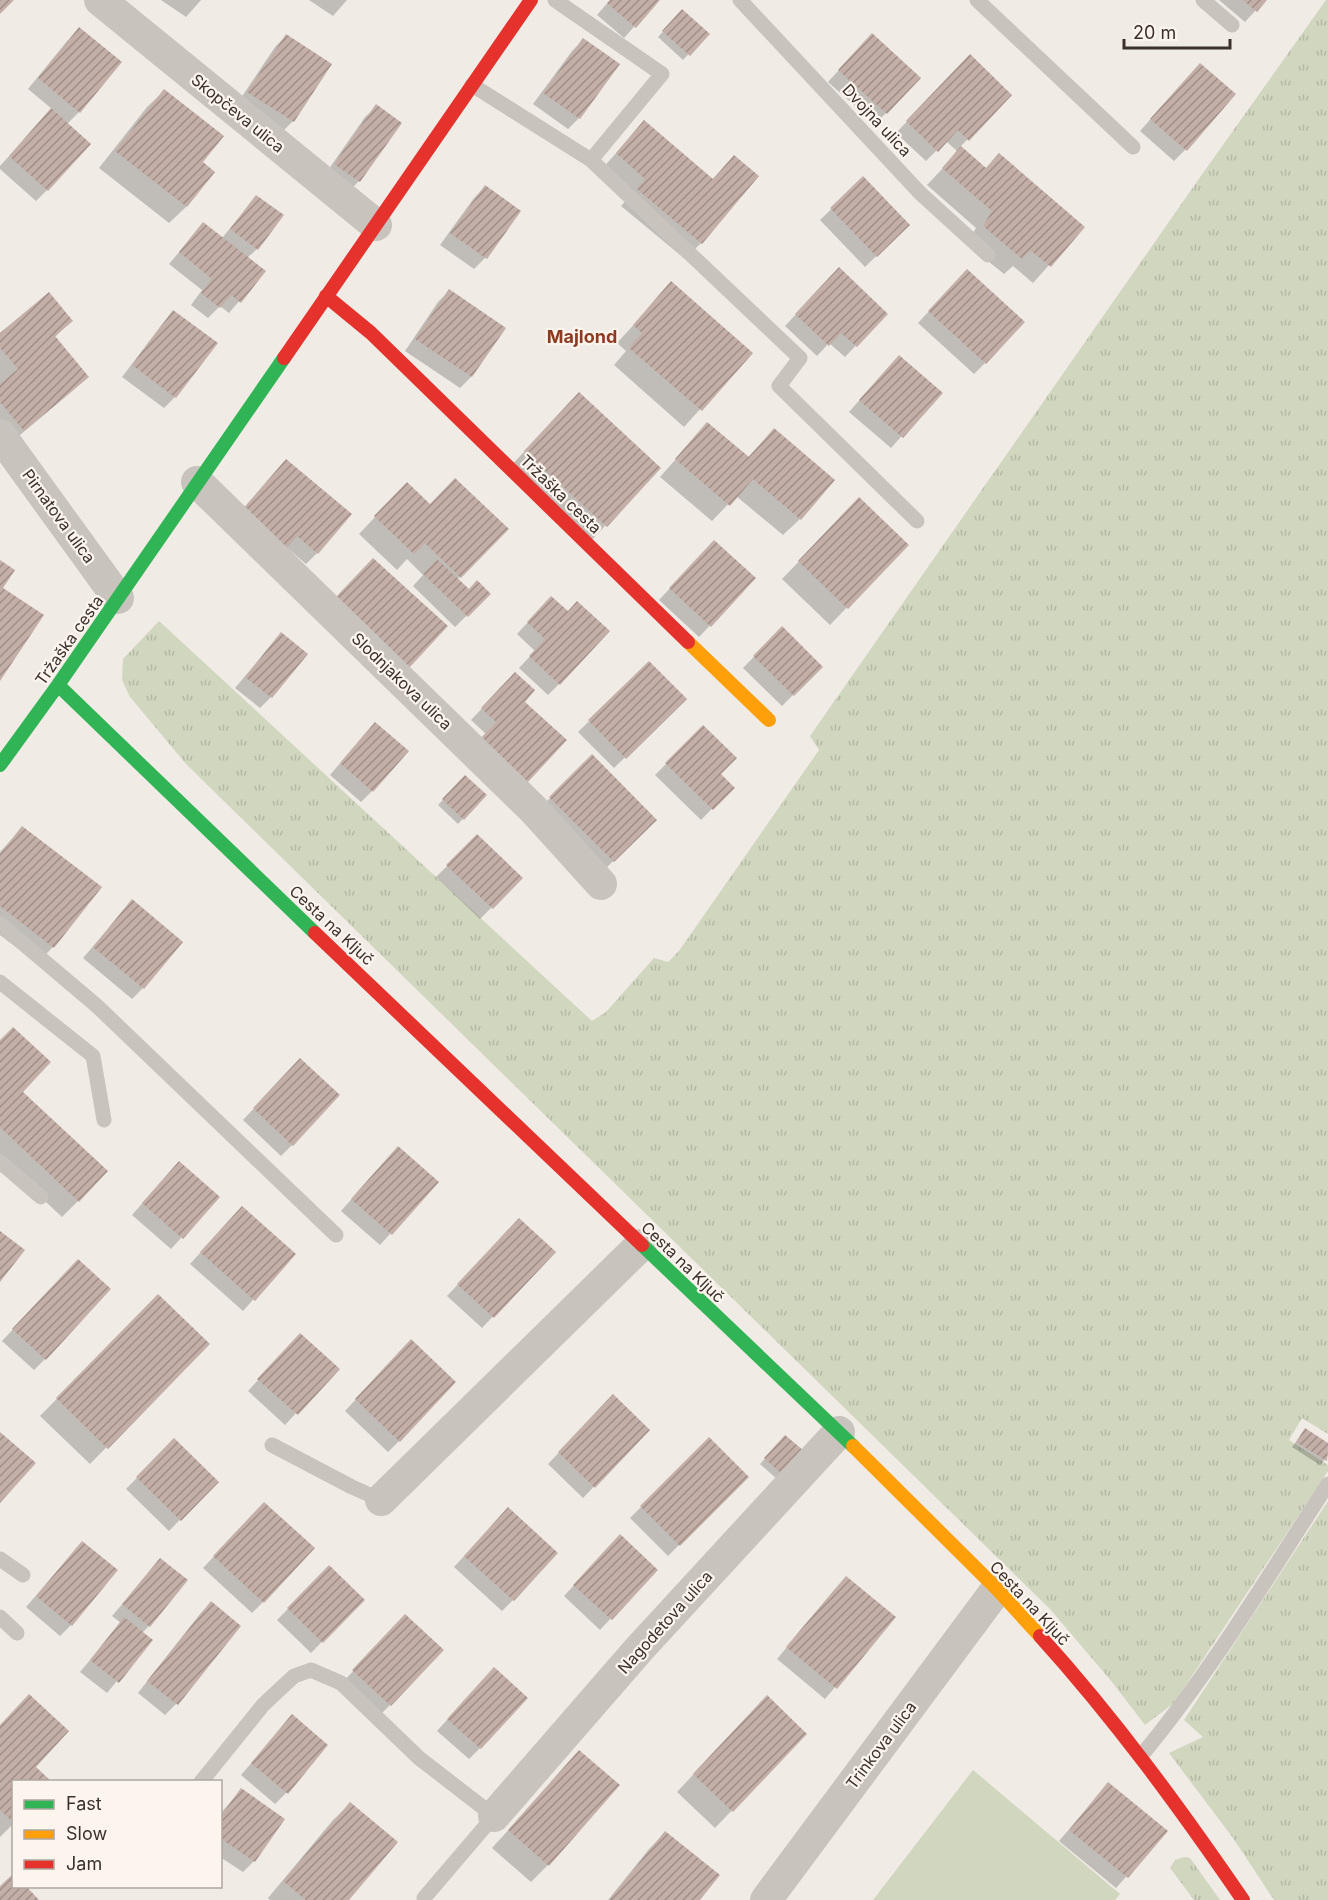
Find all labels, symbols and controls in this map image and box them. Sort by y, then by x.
scale bar [1124,12,1230,50]
text: 20 m [1133,22,1176,43]
street label: Skopčeva ulica [187,69,289,157]
street label: Dvojna ulica [838,79,916,161]
district label: Majlond [547,326,617,347]
street label: Tržaška cesta [516,450,606,538]
street label: Pirnatova ulica [18,465,100,567]
street label: Tržaška cesta [31,591,107,689]
street label: Slodnjakova ulica [348,628,456,734]
street label: Cesta na Ključ [286,881,378,969]
street label: Cesta na Ključ [637,1217,729,1307]
street label: Cesta na Ključ [986,1557,1074,1649]
street label: Nagodetova ulica [613,1566,717,1678]
street label: Trinkova ulica [842,1697,920,1793]
legend [12,1780,222,1888]
text: Fast [66,1793,102,1814]
text: Slow [66,1823,107,1844]
text: Jam [66,1853,102,1874]

